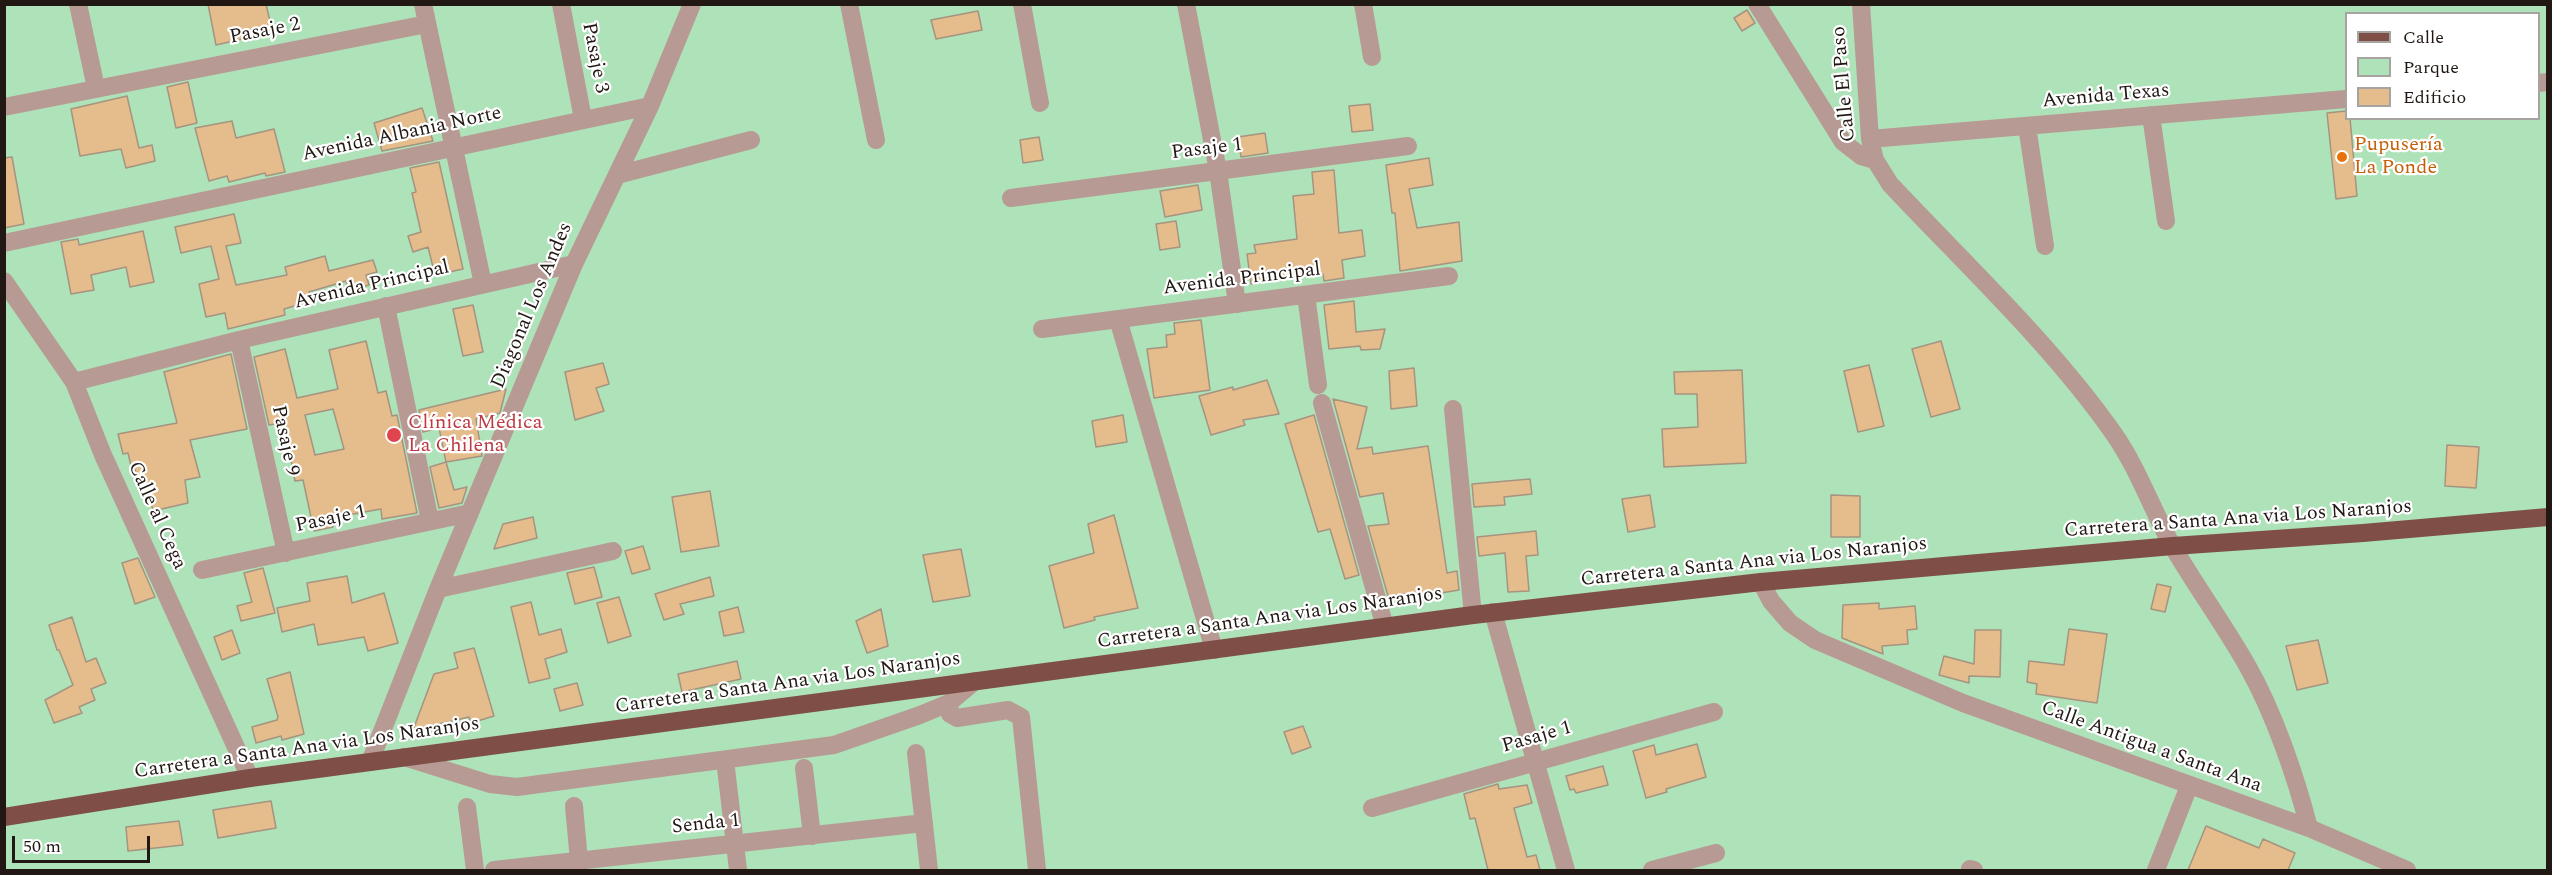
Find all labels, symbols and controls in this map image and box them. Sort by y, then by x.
legend [2345,12,2540,120]
street label: Pasaje 2 [228,13,302,51]
street label: Pasaje 3 [575,21,613,95]
text: Calle [2403,24,2444,51]
street label: Calle El Paso [1828,25,1862,143]
text: Parque [2403,54,2459,81]
street label: Avenida Texas [2041,79,2171,115]
text: Edificio [2403,84,2466,111]
street label: Avenida Albania Norte [300,102,504,168]
street label: Pasaje 1 [1170,134,1244,166]
place label: Pupusería La Ponde [2354,134,2443,181]
marker: Pupusería La Ponde [2335,150,2349,164]
street label: Diagonal Los Andes [487,219,579,393]
street label: Avenida Principal [292,256,452,316]
street label: Avenida Principal [1162,258,1322,302]
street label: Pasaje 9 [265,404,303,478]
place label: Clínica Médica La Chilena [408,412,542,459]
marker: Clínica Médica La Chilena [385,426,403,444]
street label: Calle al Cega [121,458,191,574]
street label: Carretera a Santa Ana via Los Naranjos [2063,496,2413,544]
street label: Pasaje 1 [294,501,368,539]
street label: Carretera a Santa Ana via Los Naranjos [1580,533,1928,593]
street label: Carretera a Santa Ana via Los Naranjos [1096,583,1444,655]
street label: Carretera a Santa Ana via Los Naranjos [614,648,962,720]
street label: Calle Antigua a Santa Ana [2037,697,2265,799]
street label: Carretera a Santa Ana via Los Naranjos [133,713,481,785]
street label: Pasaje 1 [1499,717,1575,759]
street label: Senda 1 [671,809,741,841]
scale bar [15,824,153,862]
text: 50 m [23,833,61,860]

